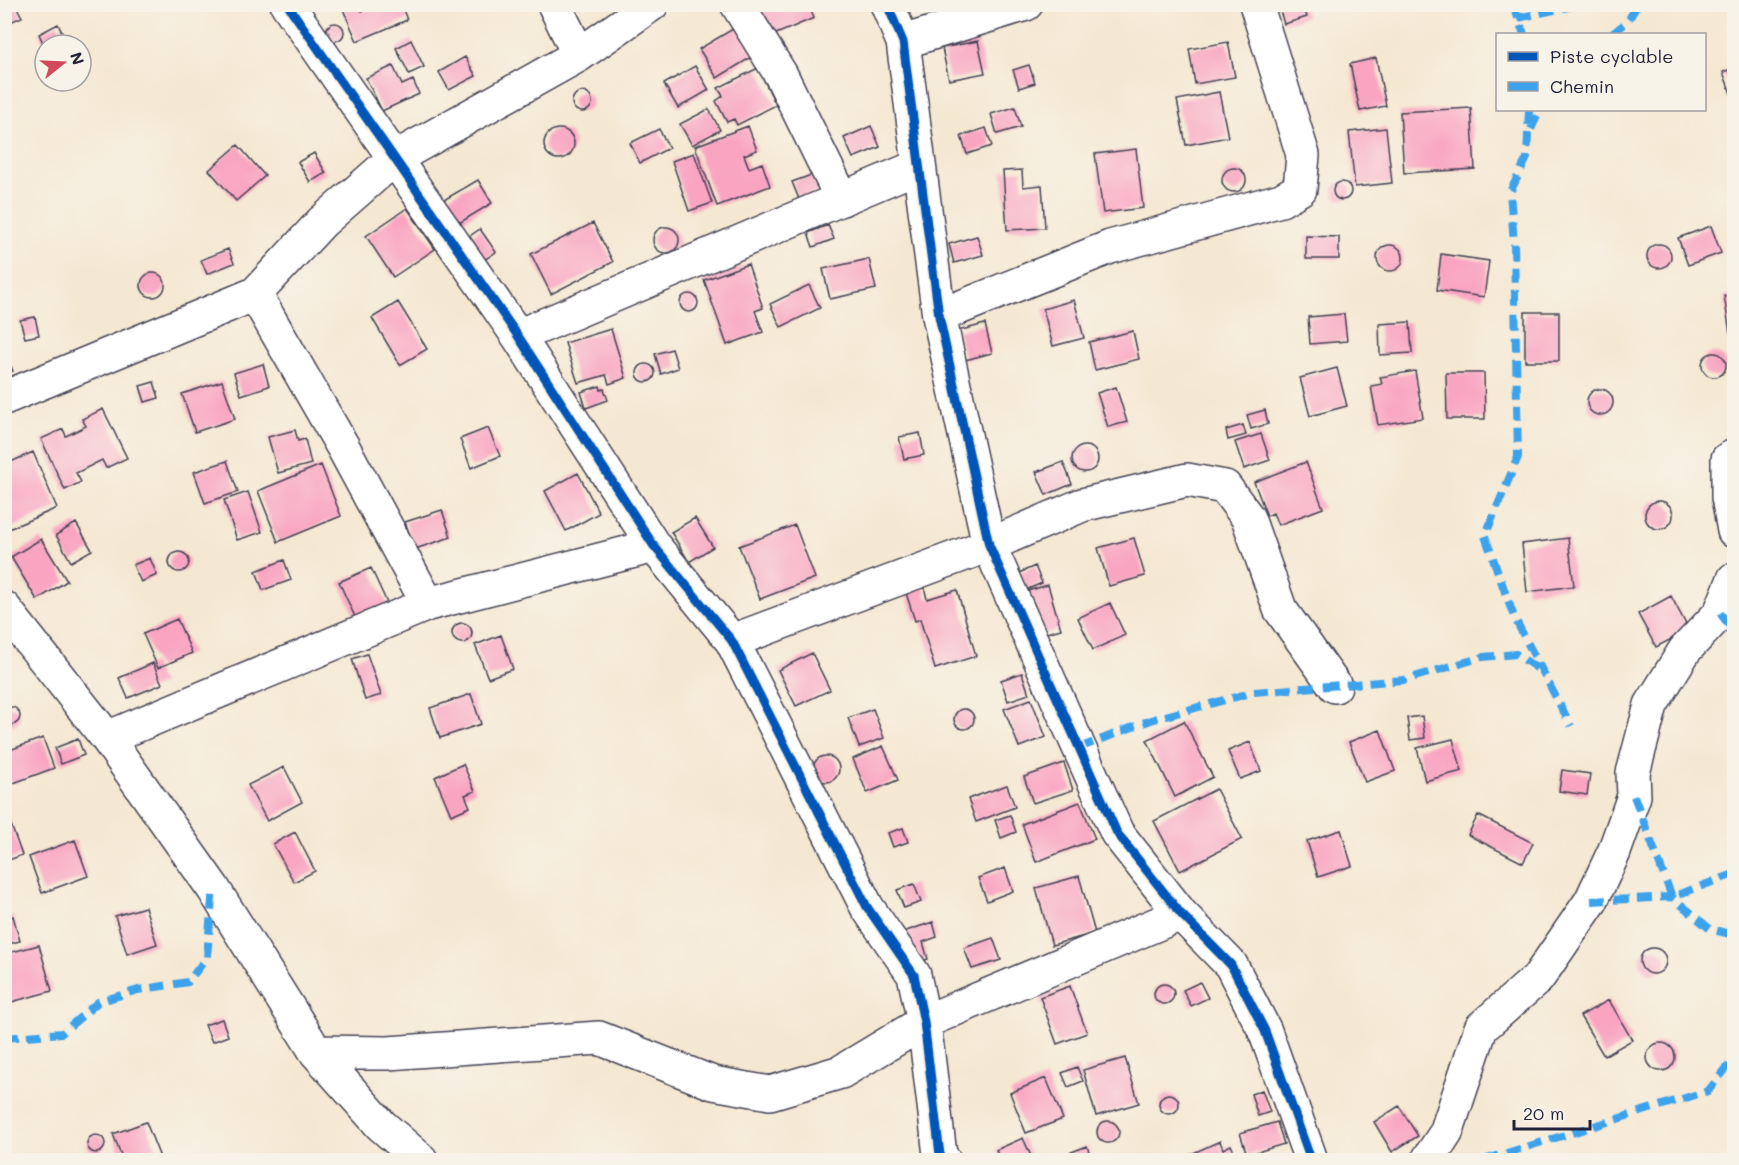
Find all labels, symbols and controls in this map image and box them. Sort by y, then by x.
north arrow [33,33,93,93]
legend [1496,33,1706,111]
text: Piste cyclable [1550,44,1674,68]
text: N [66,49,90,67]
text: Chemin [1550,74,1614,98]
scale bar [1514,1093,1590,1131]
text: 20 m [1523,1101,1564,1125]

